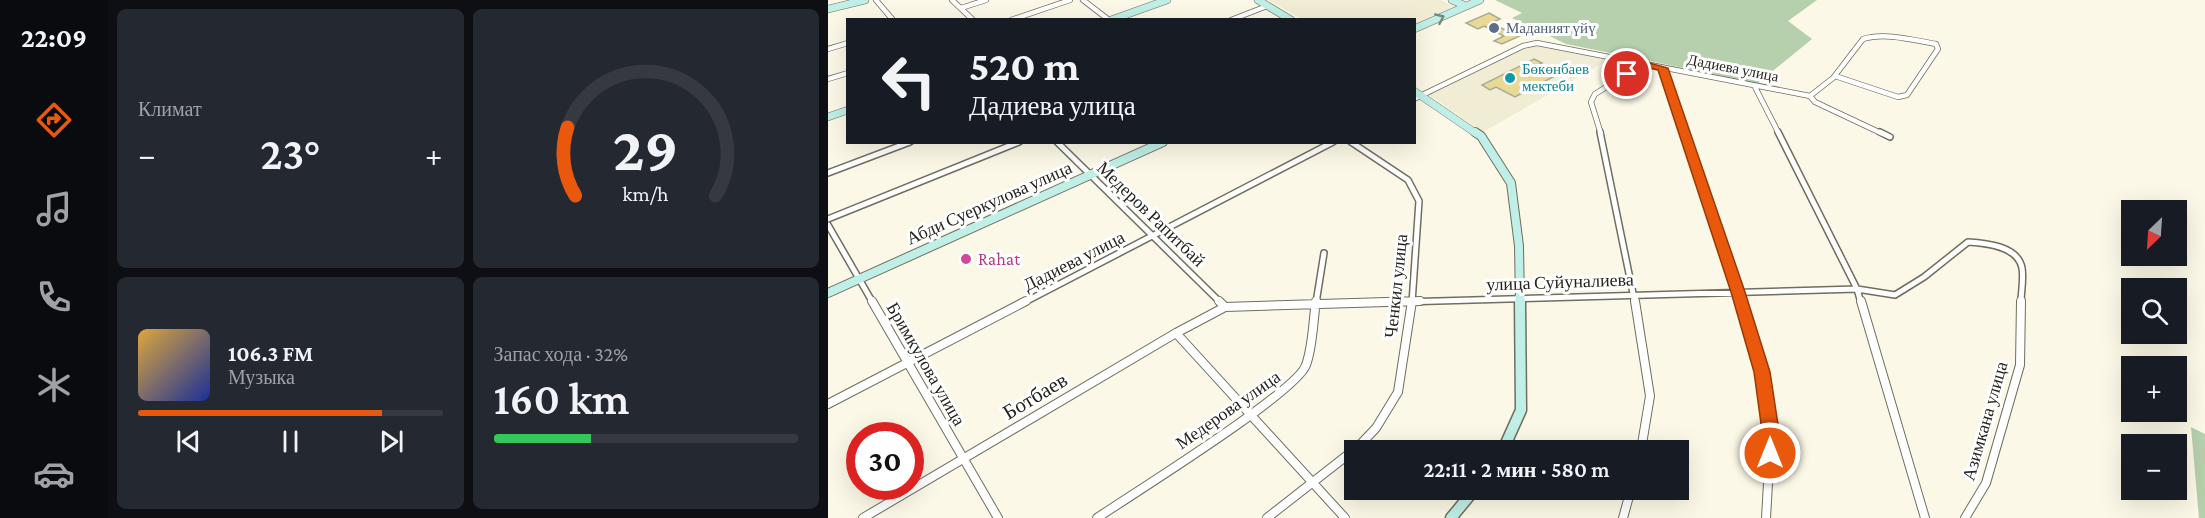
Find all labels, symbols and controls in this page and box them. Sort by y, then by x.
one-way arrow [1434,13,1445,25]
place label: Маданият үйү [1506,20,1596,36]
marker: Маданият үйү [1487,21,1501,35]
text: 22:09 [21,23,87,53]
icon: left [870,42,948,120]
text: 520 m [969,42,1080,89]
pin [1601,48,1652,99]
street label: Дадиева улица [1686,51,1780,85]
icon: arrive [1610,57,1643,90]
place label: Бөкөнбаев мектеби [1522,61,1589,94]
marker: Бөкөнбаев мектеби [1503,71,1517,85]
text: Дадиева улица [969,91,1136,121]
text: Климат [138,98,202,120]
icon: directions [33,99,75,141]
text: 29 [613,114,679,183]
text: 23° [260,129,320,179]
text: − [138,136,155,173]
text: + [425,136,443,173]
street label: Абди Суеркулова улица [903,157,1075,249]
street label: Медеров Рапитбай [1093,157,1209,271]
text: km/h [623,182,669,206]
icon: music [33,188,75,230]
north arrow [2121,200,2187,266]
map controls [2121,200,2187,500]
street label: Дадиева улица [1020,227,1128,295]
street label: Ченкил улица [1381,233,1411,339]
place label: Rahat [978,249,1021,269]
marker: Rahat [959,252,973,266]
street label: улица Суйуналиева [1486,269,1634,295]
icon: phone [33,276,75,318]
button: search [2121,278,2187,344]
street label: Бримкулова улица [883,299,969,429]
text: 106.3 FM [228,341,313,366]
text: Запас хода · 32% [494,343,628,365]
button: + [2121,356,2187,422]
street label: Азимкана улица [1958,359,2012,483]
icon: climate [33,364,75,406]
text: Музыка [228,366,295,388]
street label: Ботбаев [999,367,1072,424]
street label: Медерова улица [1172,367,1284,453]
text: 160 km [494,374,629,424]
position arrow [1738,421,1802,485]
speed limit sign: 30 [846,422,924,500]
icon: previous [172,425,205,458]
icon: pause [274,425,307,458]
icon: next [375,425,408,458]
button: − [2121,434,2187,500]
icon: car [33,453,75,495]
text: 22:11 · 2 мин · 580 m [1424,457,1609,482]

